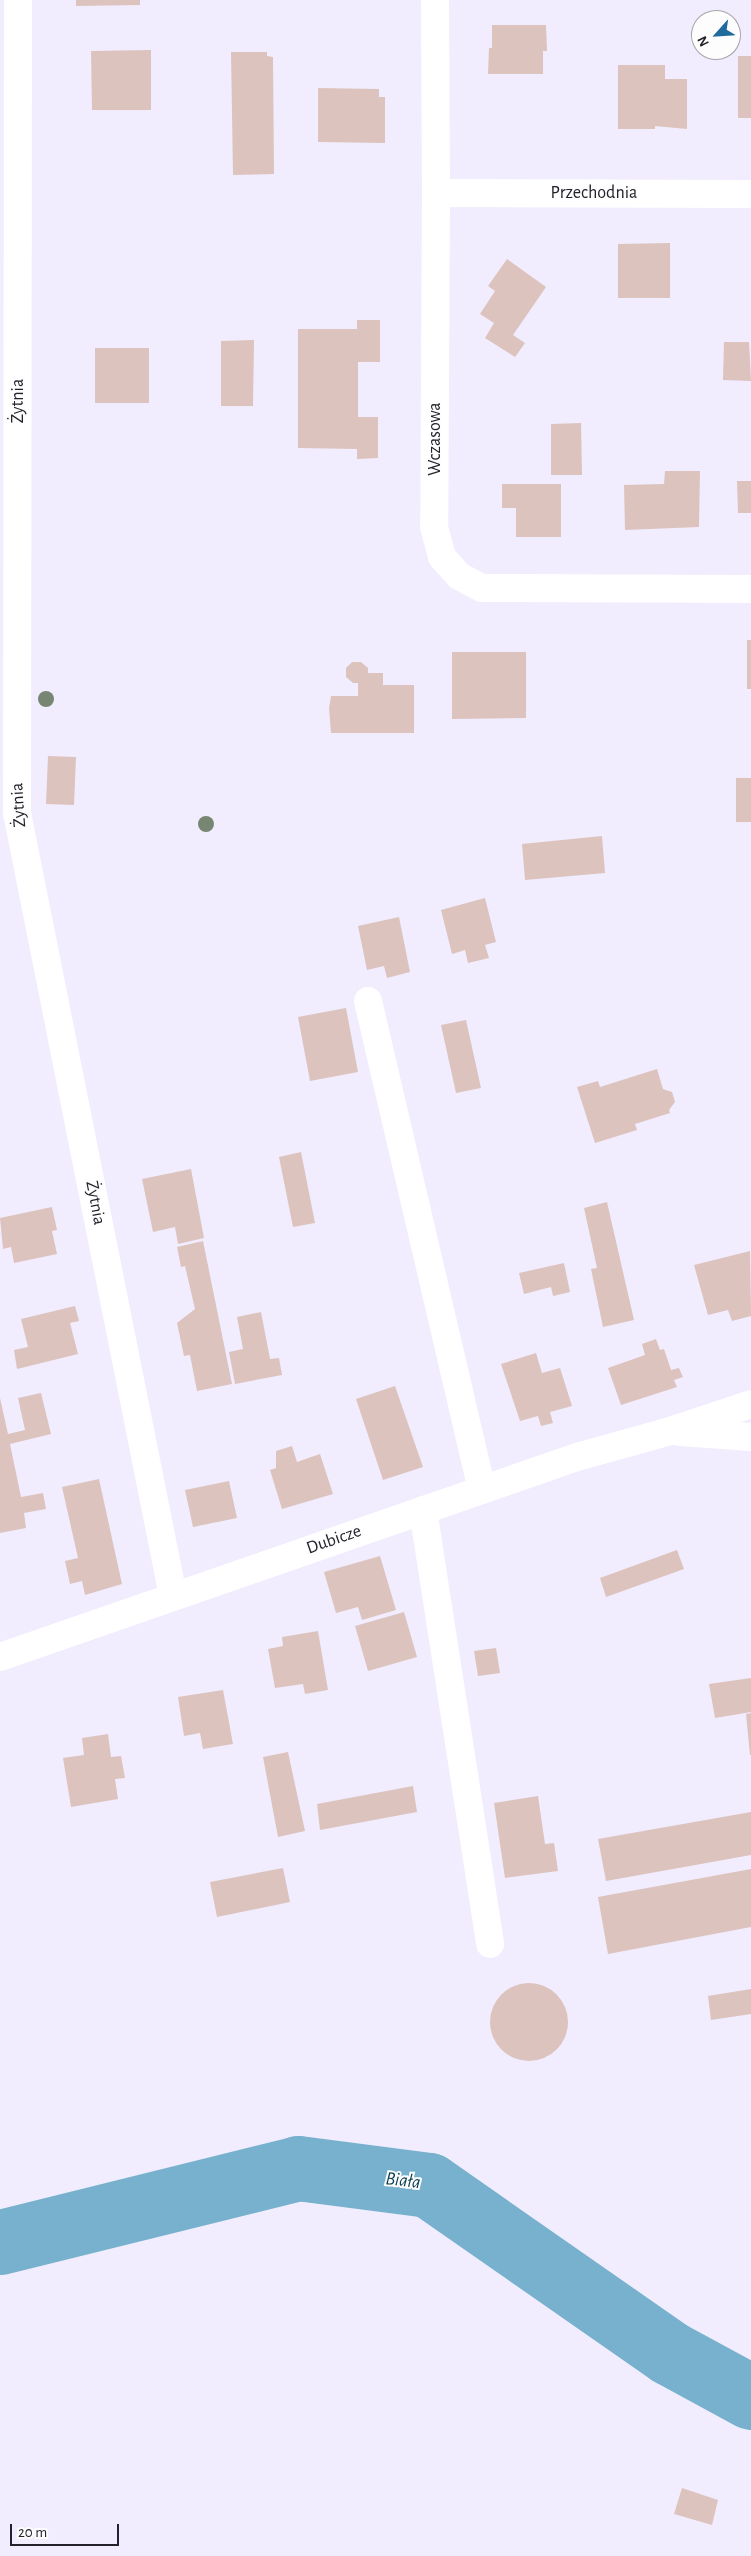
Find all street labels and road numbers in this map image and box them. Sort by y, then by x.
street label: Przechodnia [551,182,637,204]
street label: Żytnia [7,379,29,423]
street label: Wczasowa [424,402,446,476]
street label: Żytnia [7,782,31,828]
street label: Żytnia [80,1179,110,1227]
street label: Dubicze [304,1521,364,1559]

